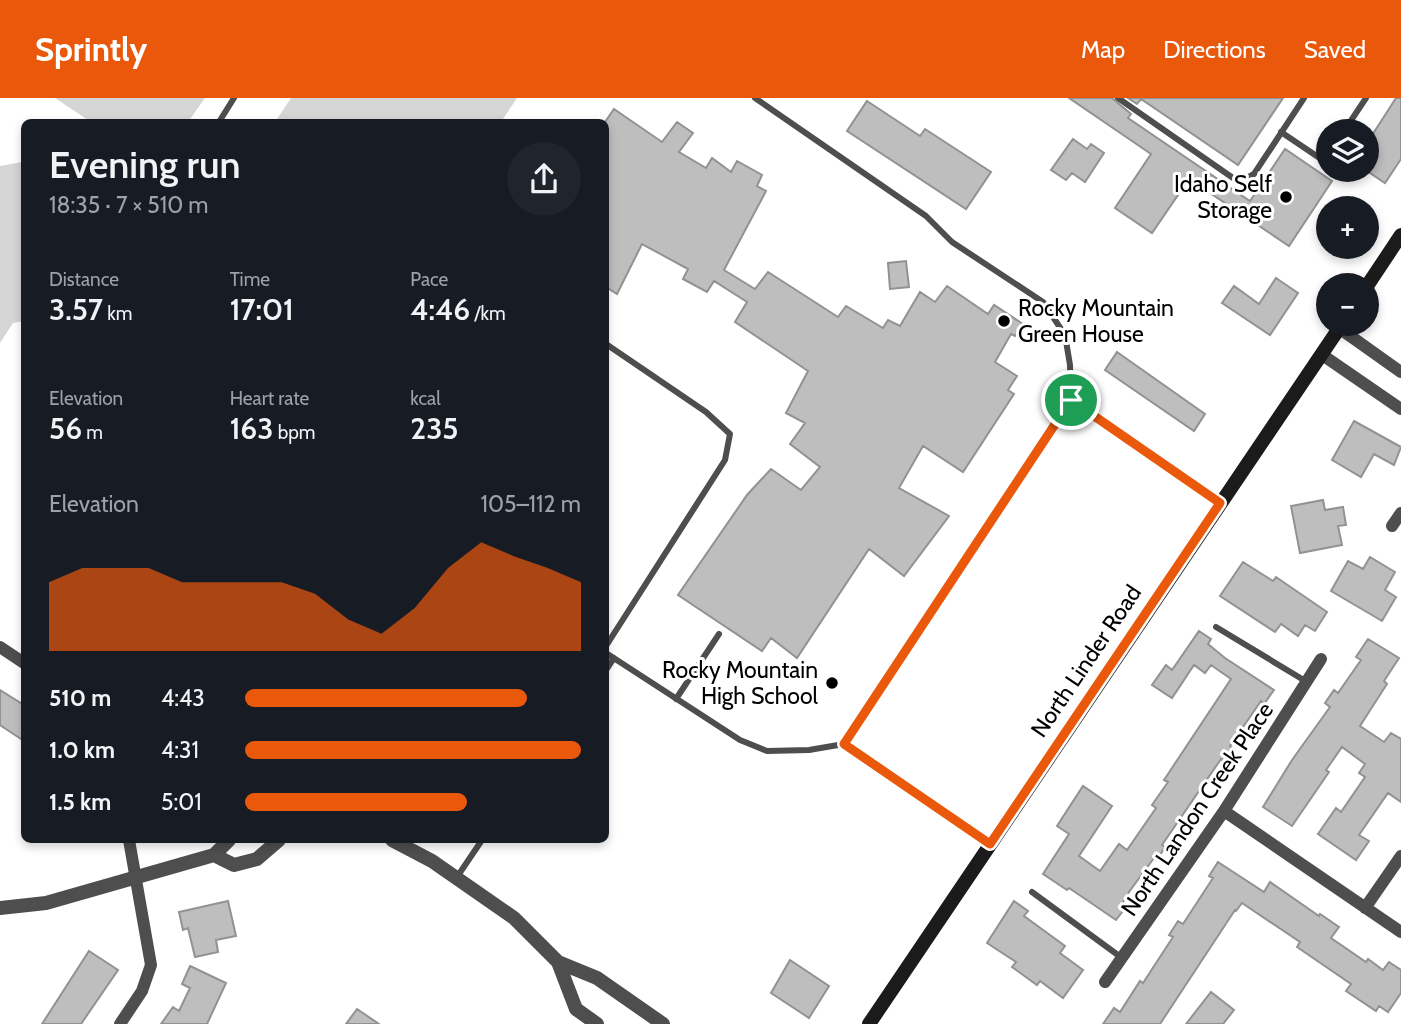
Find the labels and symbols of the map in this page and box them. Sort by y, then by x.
place label: Idaho Self Storage [1174,170,1272,224]
marker: Idaho Self Storage [1278,189,1294,205]
place label: Rocky Mountain Green House [1018,294,1174,348]
marker: Rocky Mountain Green House [996,313,1012,329]
pin [1041,370,1101,430]
street label: North Linder Road [1025,580,1147,742]
place label: Rocky Mountain High School [662,656,819,710]
marker: Rocky Mountain High School [824,675,840,691]
street label: North Landon Creek Place [1115,697,1279,921]

